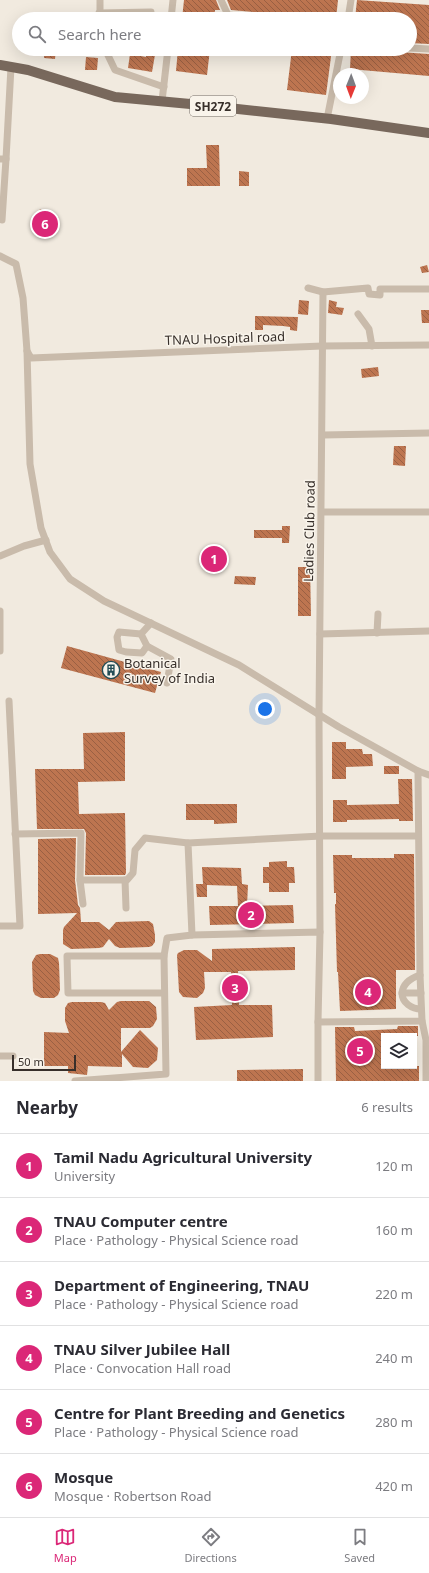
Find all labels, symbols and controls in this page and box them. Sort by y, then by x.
search box [12,12,417,56]
icon: search [26,23,48,45]
text: Search here [58,24,141,44]
north arrow [333,68,369,104]
road number: SH272 [190,96,236,116]
pin: 6 [32,209,58,239]
street label: TNAU Hospital road [165,327,285,349]
street label: Ladies Club road [299,480,319,582]
pin: 1 [201,544,227,574]
place label: Botanical Survey of India [124,654,215,687]
building icon: Botanical Survey of India [101,660,121,680]
your location [255,699,275,719]
pin: 2 [238,900,264,930]
pin: 3 [222,973,248,1003]
pin: 4 [355,977,381,1007]
map controls [381,1033,417,1069]
button: layers [381,1033,417,1069]
pin: 5 [347,1036,373,1066]
scale bar [12,1053,76,1072]
text: 50 m [18,1054,44,1069]
text: Nearby [16,1096,78,1119]
text: 6 results [361,1098,413,1116]
text: Tamil Nadu Agricultural University [54,1147,312,1167]
text: 1 [25,1157,33,1175]
text: 120 m [375,1157,413,1175]
text: University [54,1167,115,1185]
text: TNAU Computer centre [54,1211,228,1231]
text: 2 [25,1221,33,1239]
text: 160 m [375,1221,413,1239]
text: Place · Pathology - Physical Science road [54,1231,299,1249]
text: Department of Engineering, TNAU [54,1275,309,1295]
text: 3 [25,1285,33,1303]
text: 220 m [375,1285,413,1303]
text: Place · Pathology - Physical Science road [54,1295,299,1313]
text: TNAU Silver Jubilee Hall [54,1339,230,1359]
text: 4 [25,1349,33,1367]
text: 240 m [375,1349,413,1367]
text: Place · Convocation Hall road [54,1359,231,1377]
text: Centre for Plant Breeding and Genetics [54,1403,345,1423]
text: 5 [25,1413,33,1431]
text: 280 m [375,1413,413,1431]
text: Place · Pathology - Physical Science road [54,1423,299,1441]
text: Mosque [54,1467,113,1487]
text: 6 [25,1477,33,1495]
text: 420 m [375,1477,413,1495]
text: Mosque · Robertson Road [54,1487,212,1505]
tab: Map [54,1526,77,1565]
tab: Directions [184,1526,237,1565]
tab: Saved [344,1526,375,1565]

